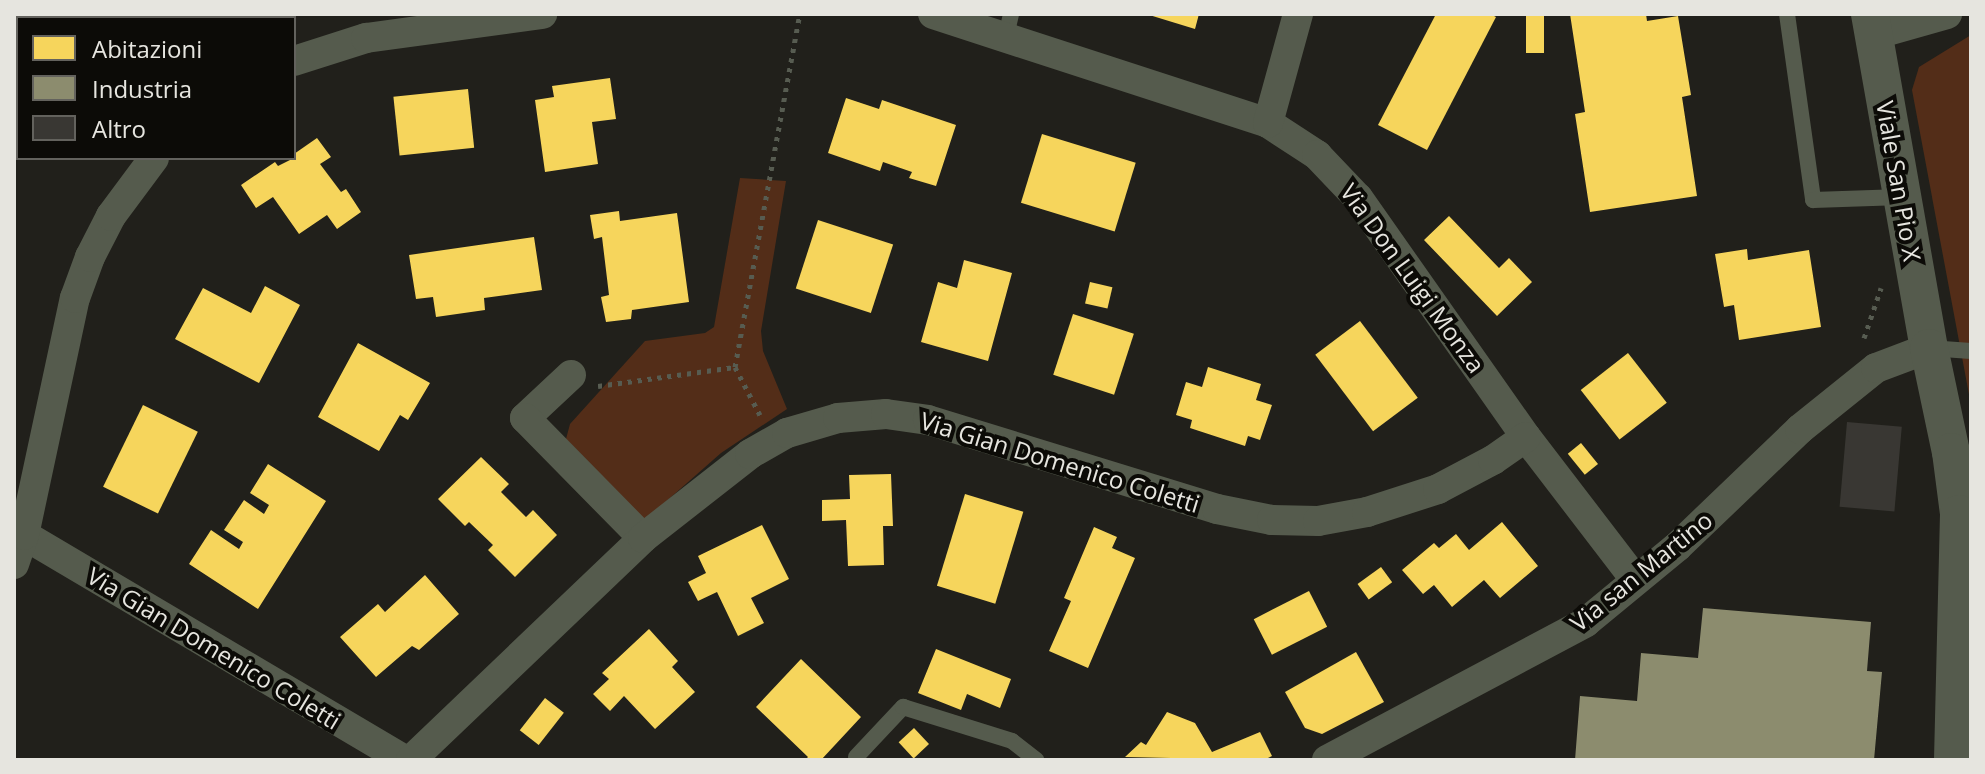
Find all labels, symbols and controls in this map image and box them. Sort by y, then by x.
legend [16,16,296,160]
text: Abitazioni [92,32,202,65]
text: Industria [92,72,192,105]
street label: Viale San Pio X [1871,99,1927,263]
text: Altro [92,112,146,145]
street label: Via Don Luigi Monza [1335,178,1491,378]
street label: Via Gian Domenico Coletti [917,406,1203,518]
street label: Via san Martino [1564,505,1718,637]
street label: Via Gian Domenico Coletti [82,561,346,735]

